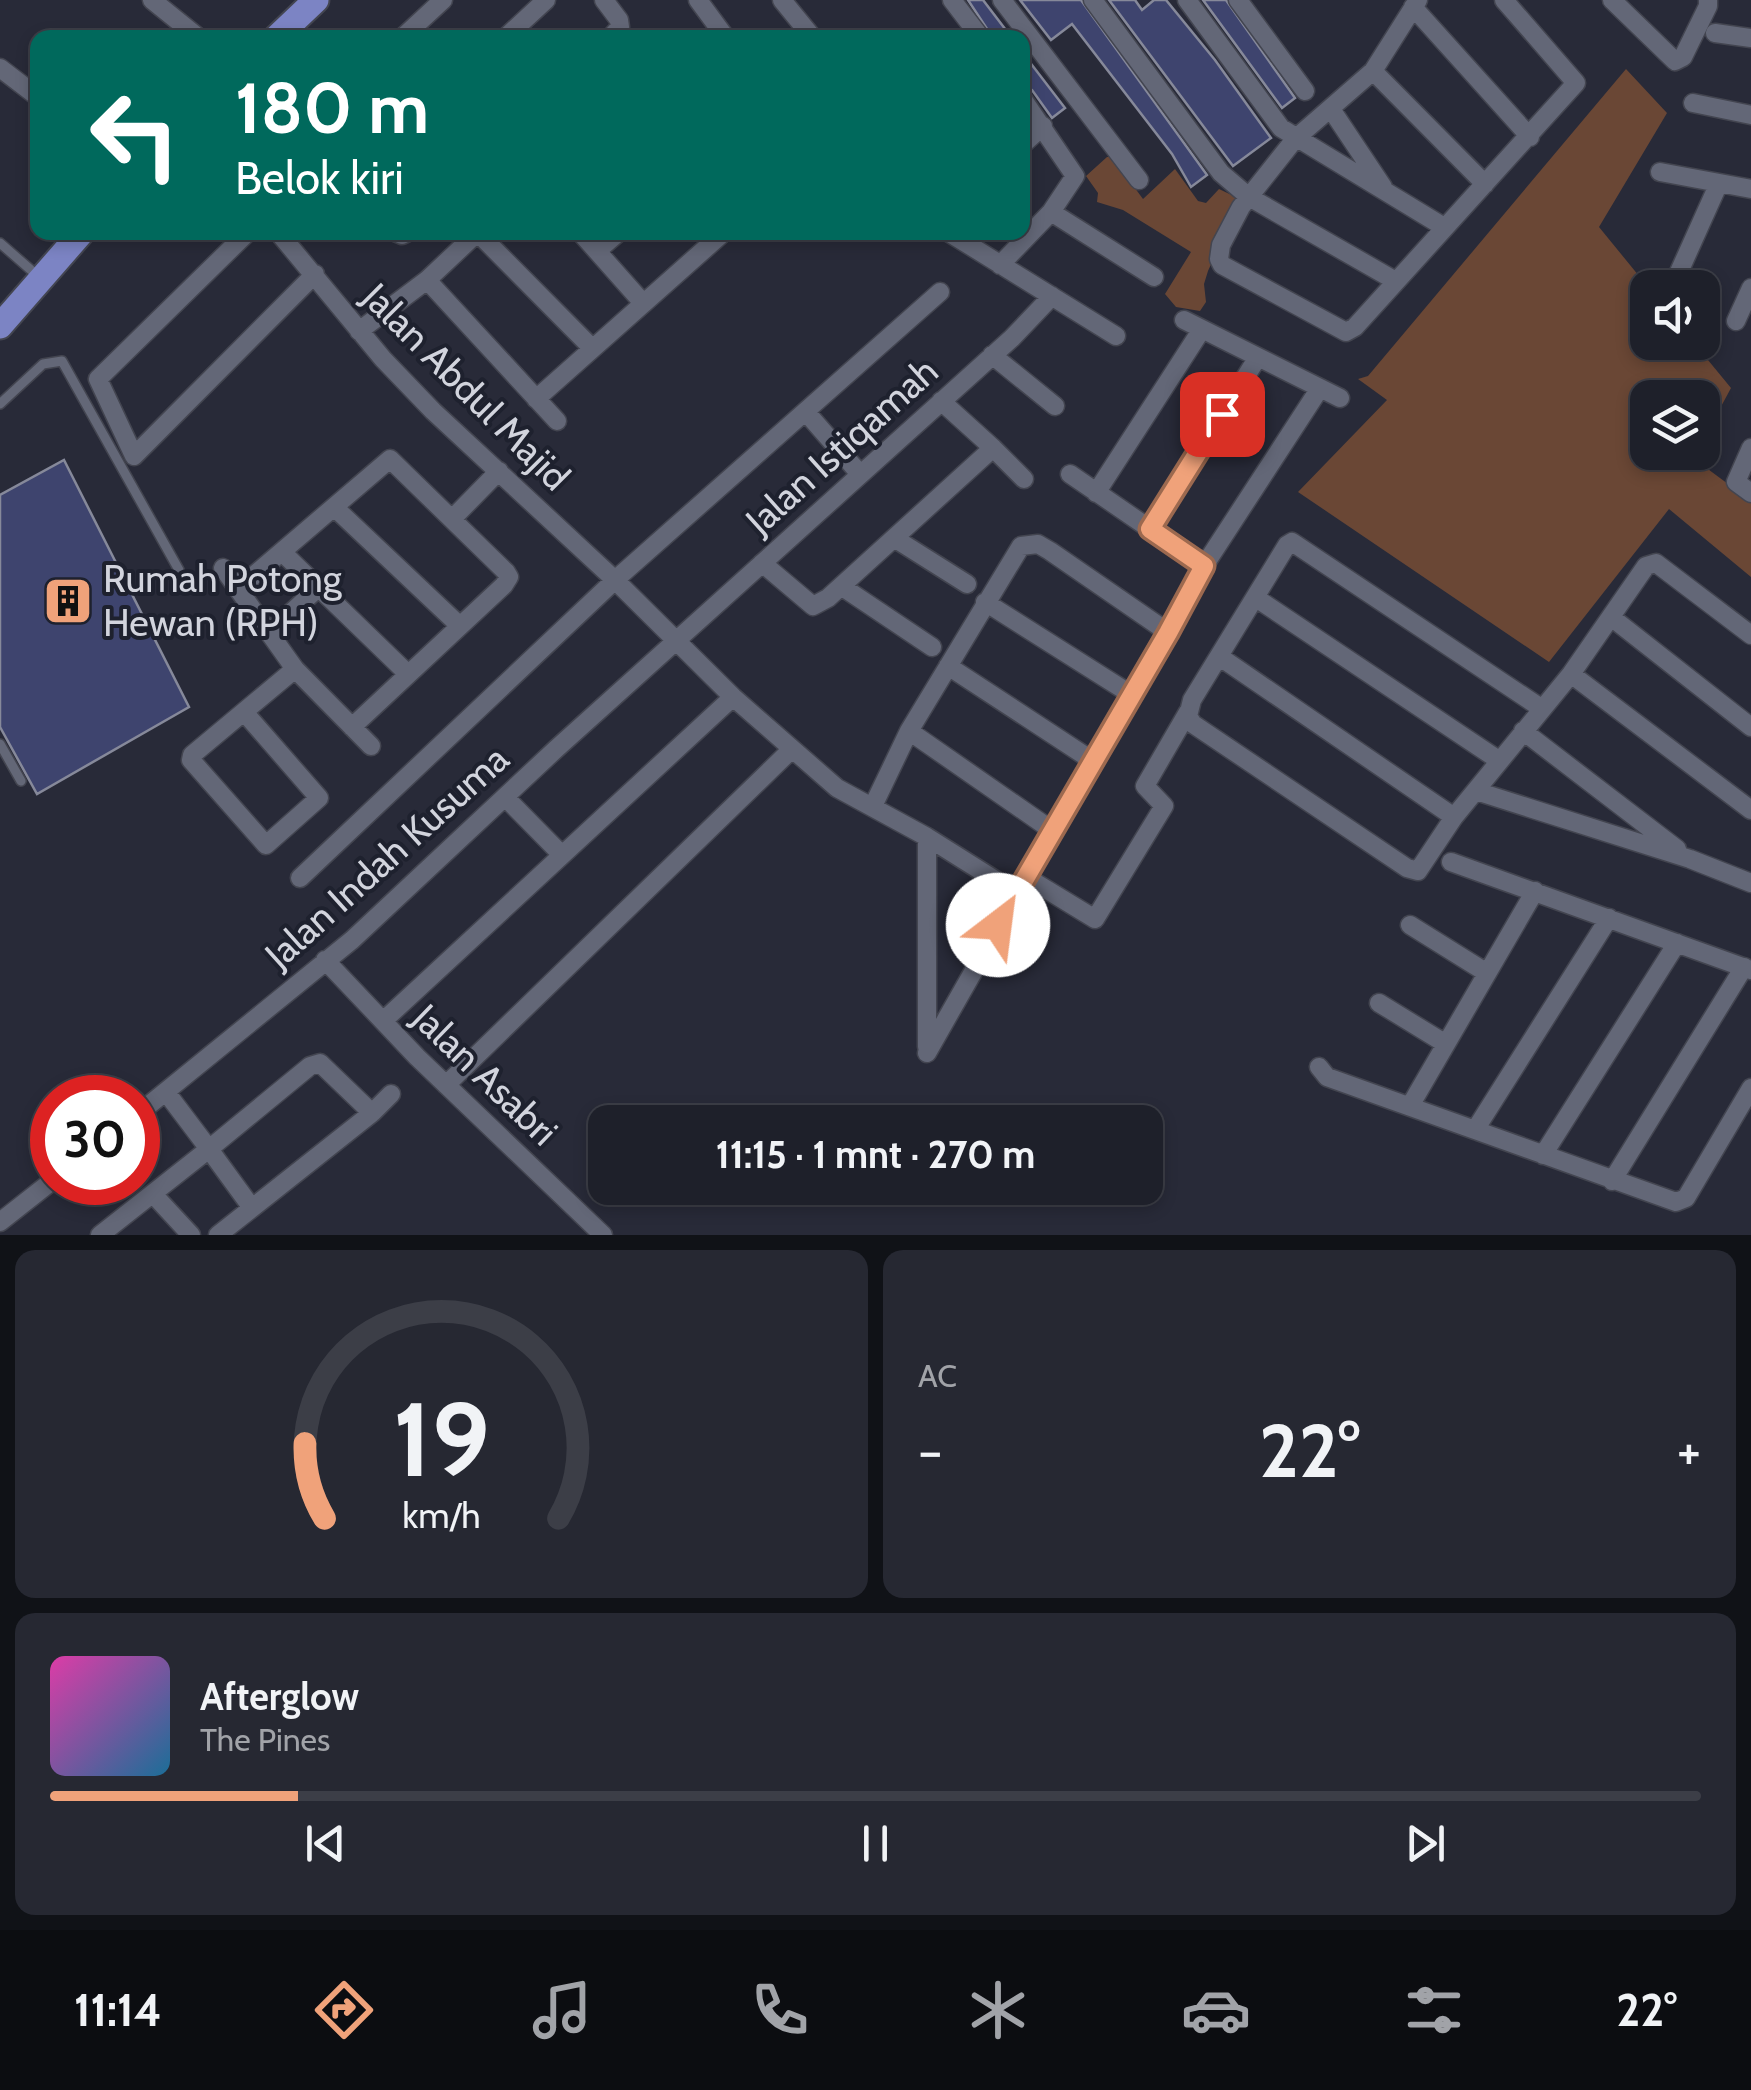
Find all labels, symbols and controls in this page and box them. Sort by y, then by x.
text: 180 m [235,65,429,151]
icon: left [70,70,200,200]
text: Belok kiri [235,151,404,205]
map controls [1630,270,1720,470]
button: sound [1630,270,1720,360]
street label: Jalan Abdul Majid [352,273,580,500]
street label: Jalan Istiqamah [735,347,947,545]
pin [1180,372,1265,457]
button: layers [1630,380,1720,470]
icon: arrive [1195,387,1250,442]
place label: Rumah Potong Hewan (RPH) [103,555,343,646]
building icon: Rumah Potong Hewan (RPH) [42,575,94,627]
street label: Jalan Indah Kusuma [255,735,518,979]
position arrow [946,873,1050,977]
street label: Jalan Asabri [402,993,568,1155]
speed limit sign: 30 [30,1075,160,1205]
text: 11:15 · 1 mnt · 270 m [716,1131,1035,1178]
text: AC [918,1356,957,1395]
text: 19 [393,1376,490,1502]
text: 22° [1259,1405,1360,1496]
text: − [918,1417,942,1484]
text: + [1677,1417,1701,1484]
text: km/h [402,1494,481,1537]
text: Afterglow [200,1673,359,1720]
text: The Pines [200,1720,330,1759]
icon: previous [298,1816,353,1871]
icon: pause [848,1816,903,1871]
icon: next [1398,1816,1453,1871]
icon: directions [309,1975,379,2045]
icon: music [527,1975,597,2045]
icon: phone [745,1975,815,2045]
icon: climate [963,1975,1033,2045]
icon: car [1181,1975,1251,2045]
icon: filters [1399,1975,1469,2045]
text: 11:14 [74,1983,162,2037]
text: 22° [1616,1983,1677,2037]

